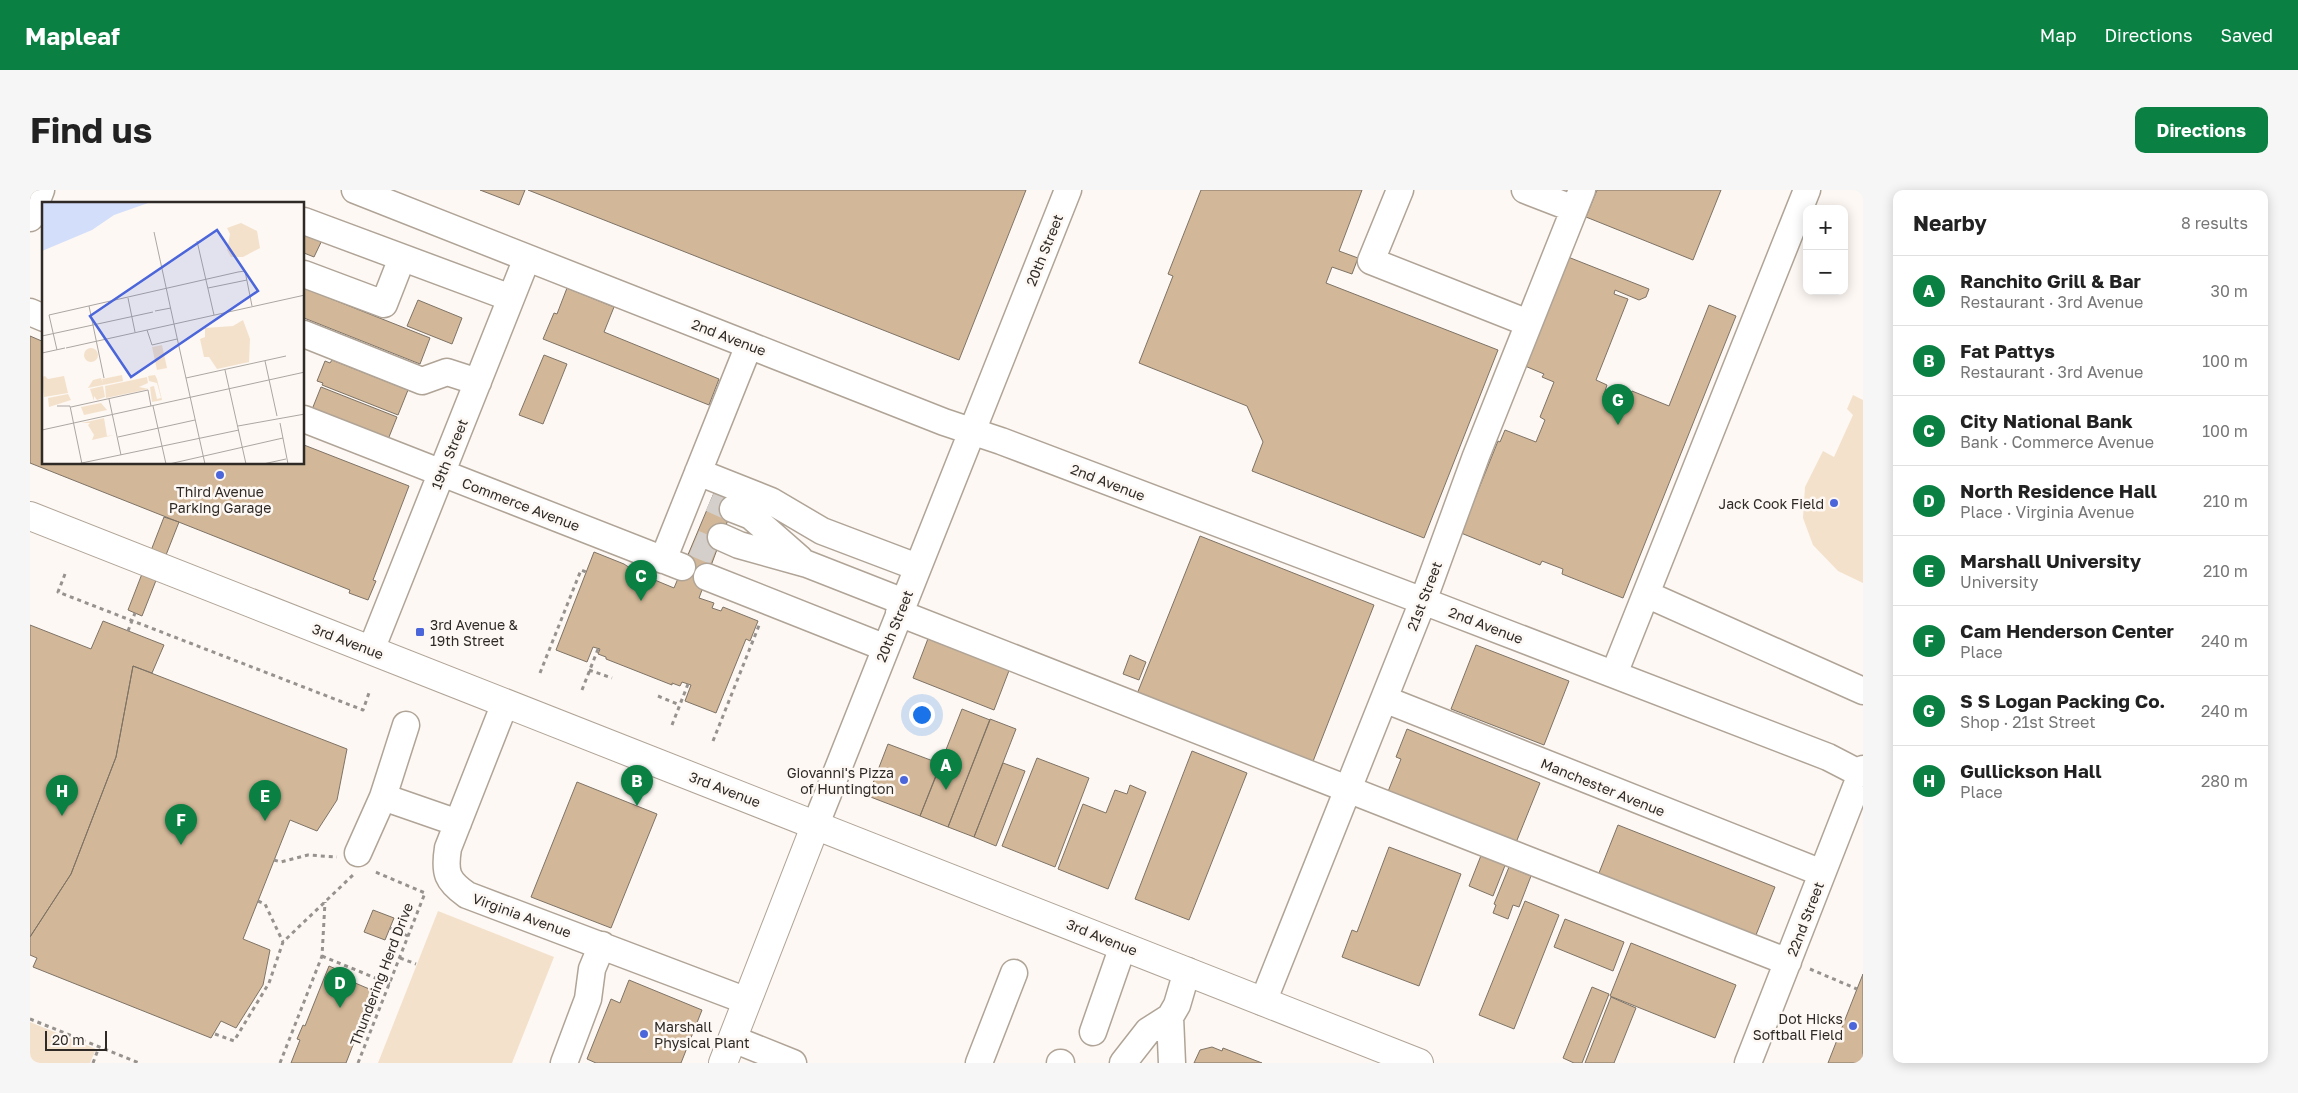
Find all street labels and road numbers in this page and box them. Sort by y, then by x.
street label: 20th Street [1022,212,1066,288]
street label: 2nd Avenue [689,315,769,359]
street label: 19th Street [427,416,471,492]
street label: 2nd Avenue [1068,460,1148,504]
street label: Commerce Avenue [460,474,582,534]
street label: 21st Street [1403,559,1445,633]
street label: 20th Street [872,588,916,664]
street label: 2nd Avenue [1446,603,1526,647]
street label: 3rd Avenue [310,620,386,662]
street label: Manchester Avenue [1538,754,1668,820]
street label: 3rd Avenue [687,768,763,810]
street label: 22nd Street [1783,879,1827,959]
street label: Virginia Avenue [470,889,574,941]
street label: Thundering Herd Drive [346,900,416,1048]
street label: 3rd Avenue [1064,915,1140,959]

